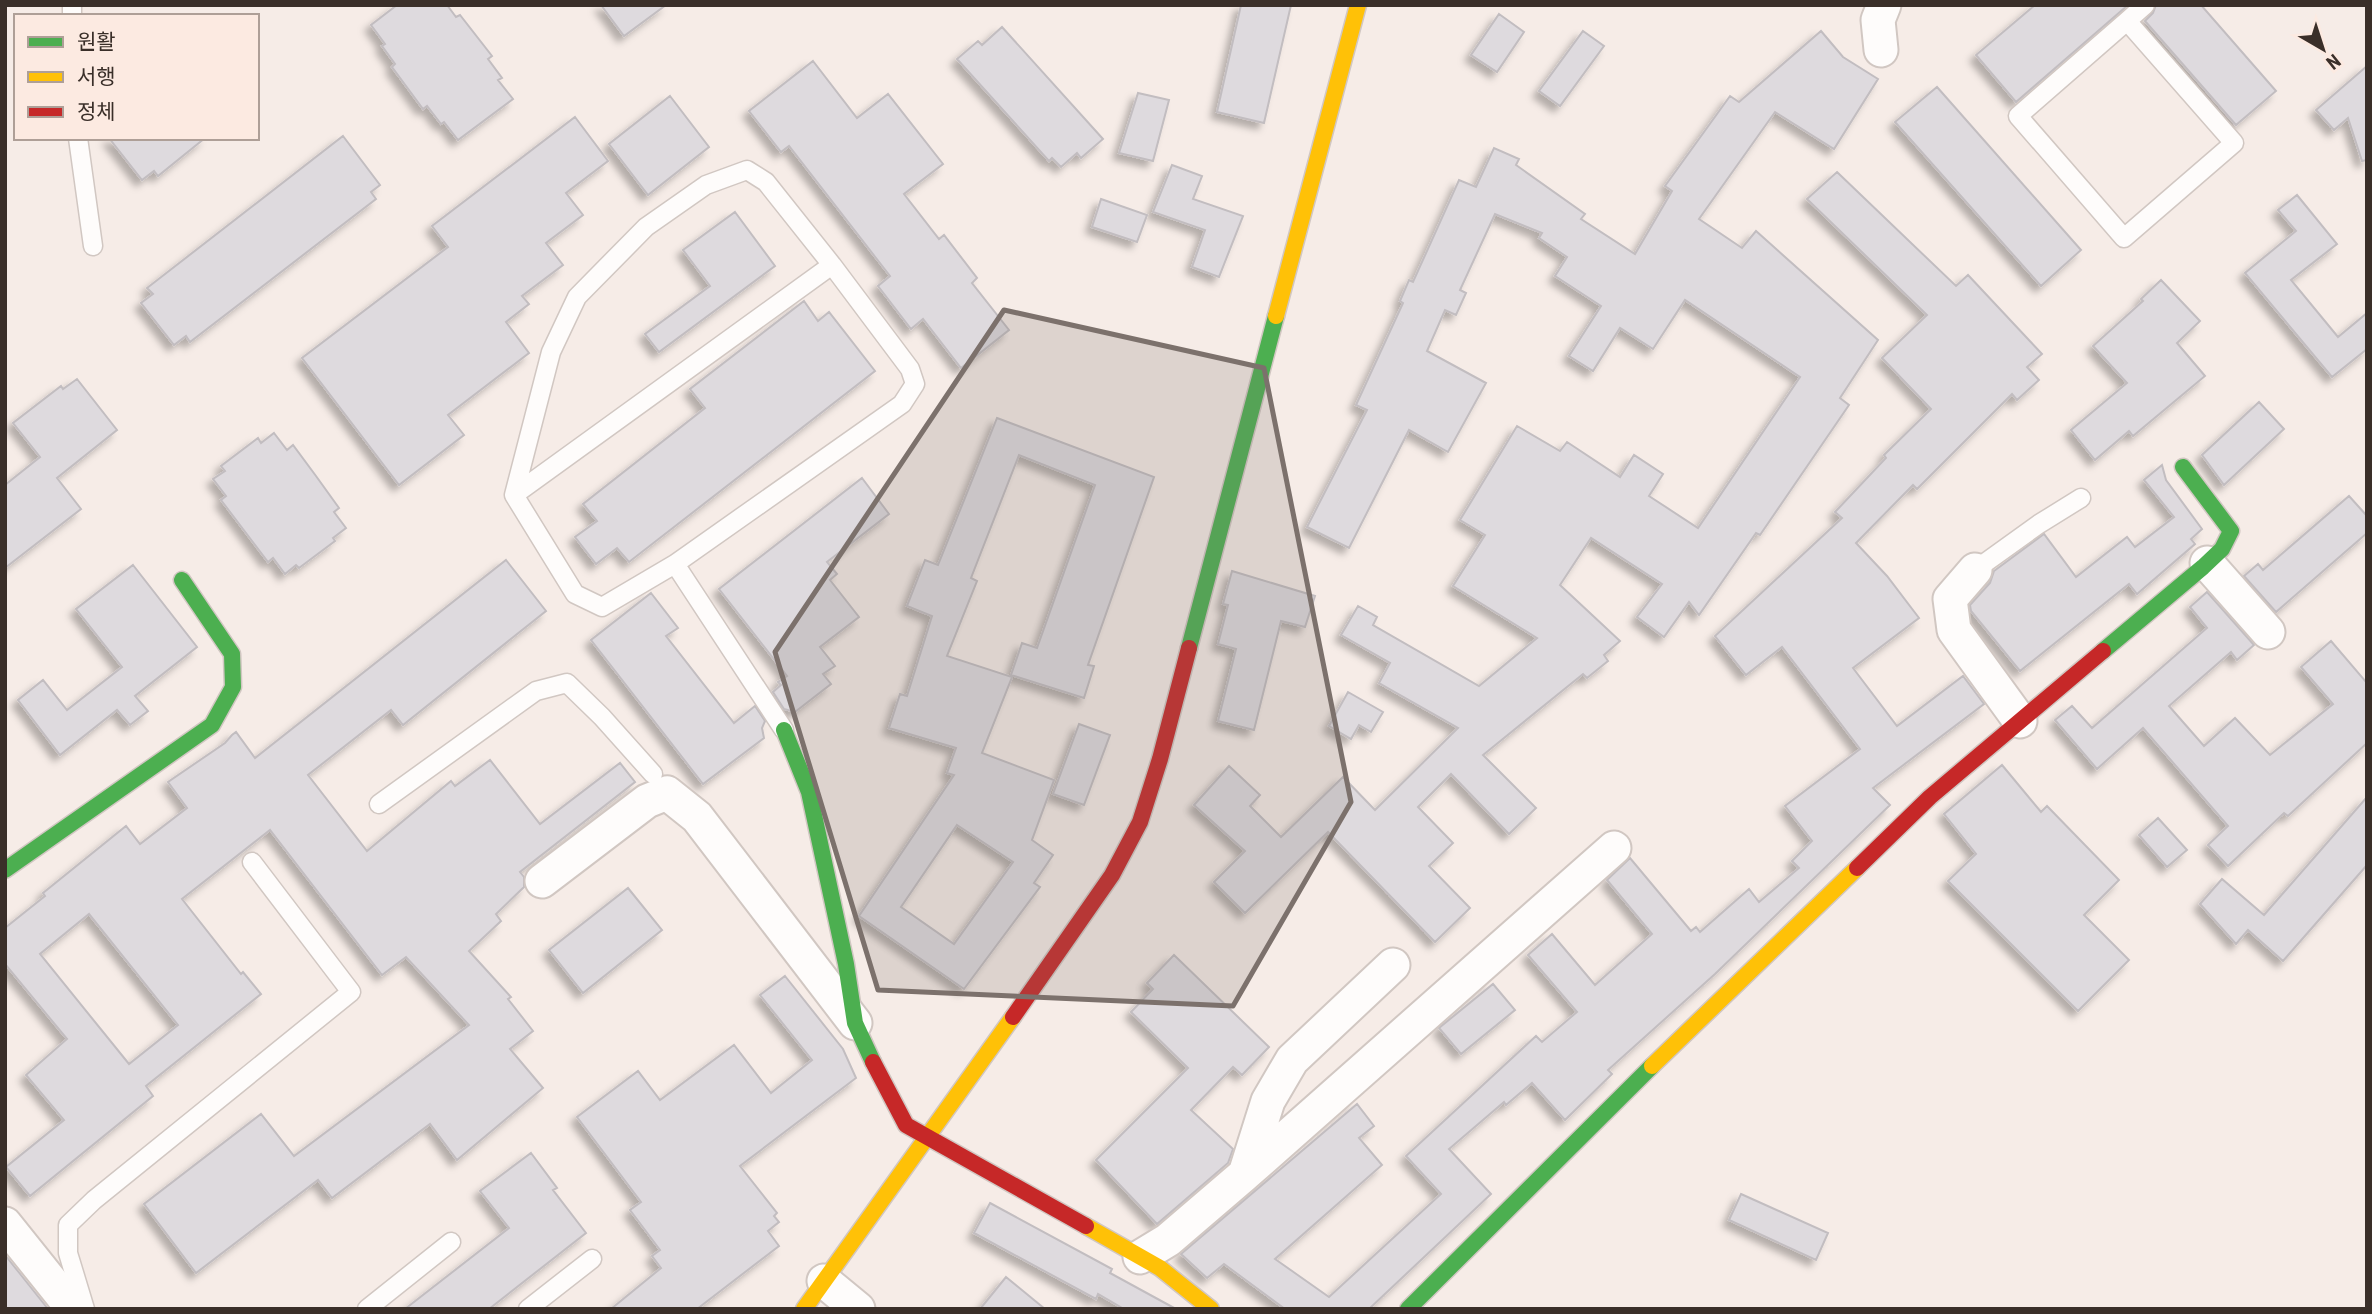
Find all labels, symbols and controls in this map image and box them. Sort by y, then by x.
legend [14,14,259,140]
north arrow [2288,14,2358,84]
text: 원활 [77,30,116,54]
text: N [2322,49,2345,74]
text: 서행 [77,65,116,89]
text: 정체 [77,100,116,124]

